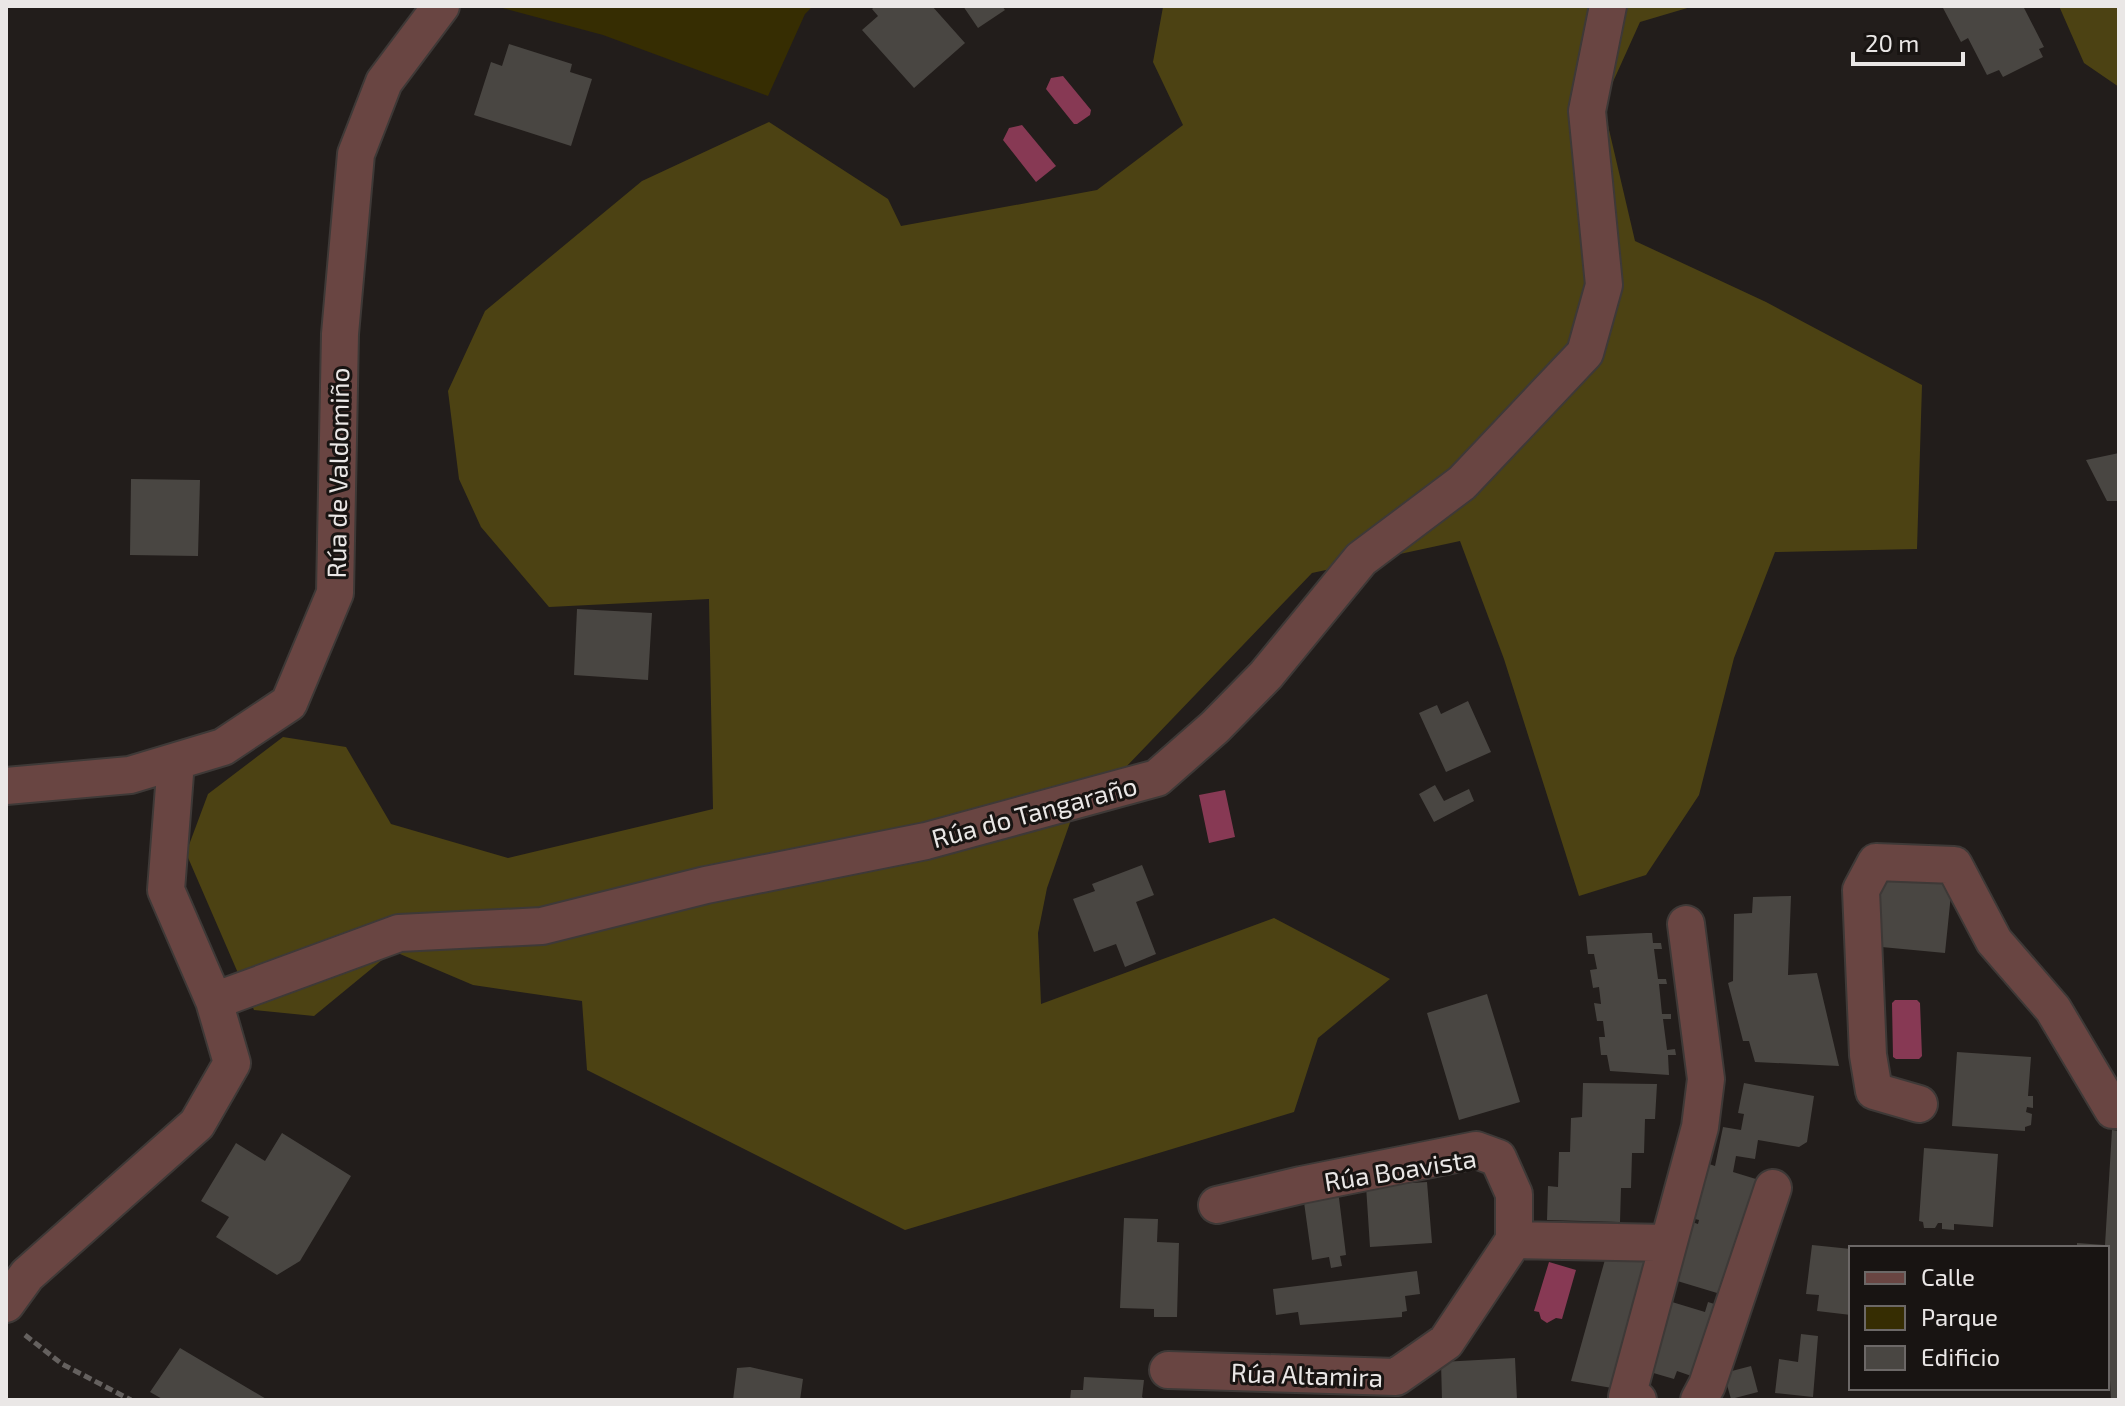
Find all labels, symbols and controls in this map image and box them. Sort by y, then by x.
scale bar [1853,16,1963,66]
text: 20 m [1865,28,1919,57]
street label: Rúa de Valdomiño [320,367,354,579]
street label: Rúa do Tangaraño [928,769,1140,853]
street label: Rúa Boavista [1322,1142,1478,1196]
legend [1849,1246,2109,1390]
text: Calle [1921,1262,1975,1291]
text: Parque [1921,1302,1998,1331]
text: Edificio [1921,1342,2000,1371]
street label: Rúa Altamira [1230,1356,1384,1392]

